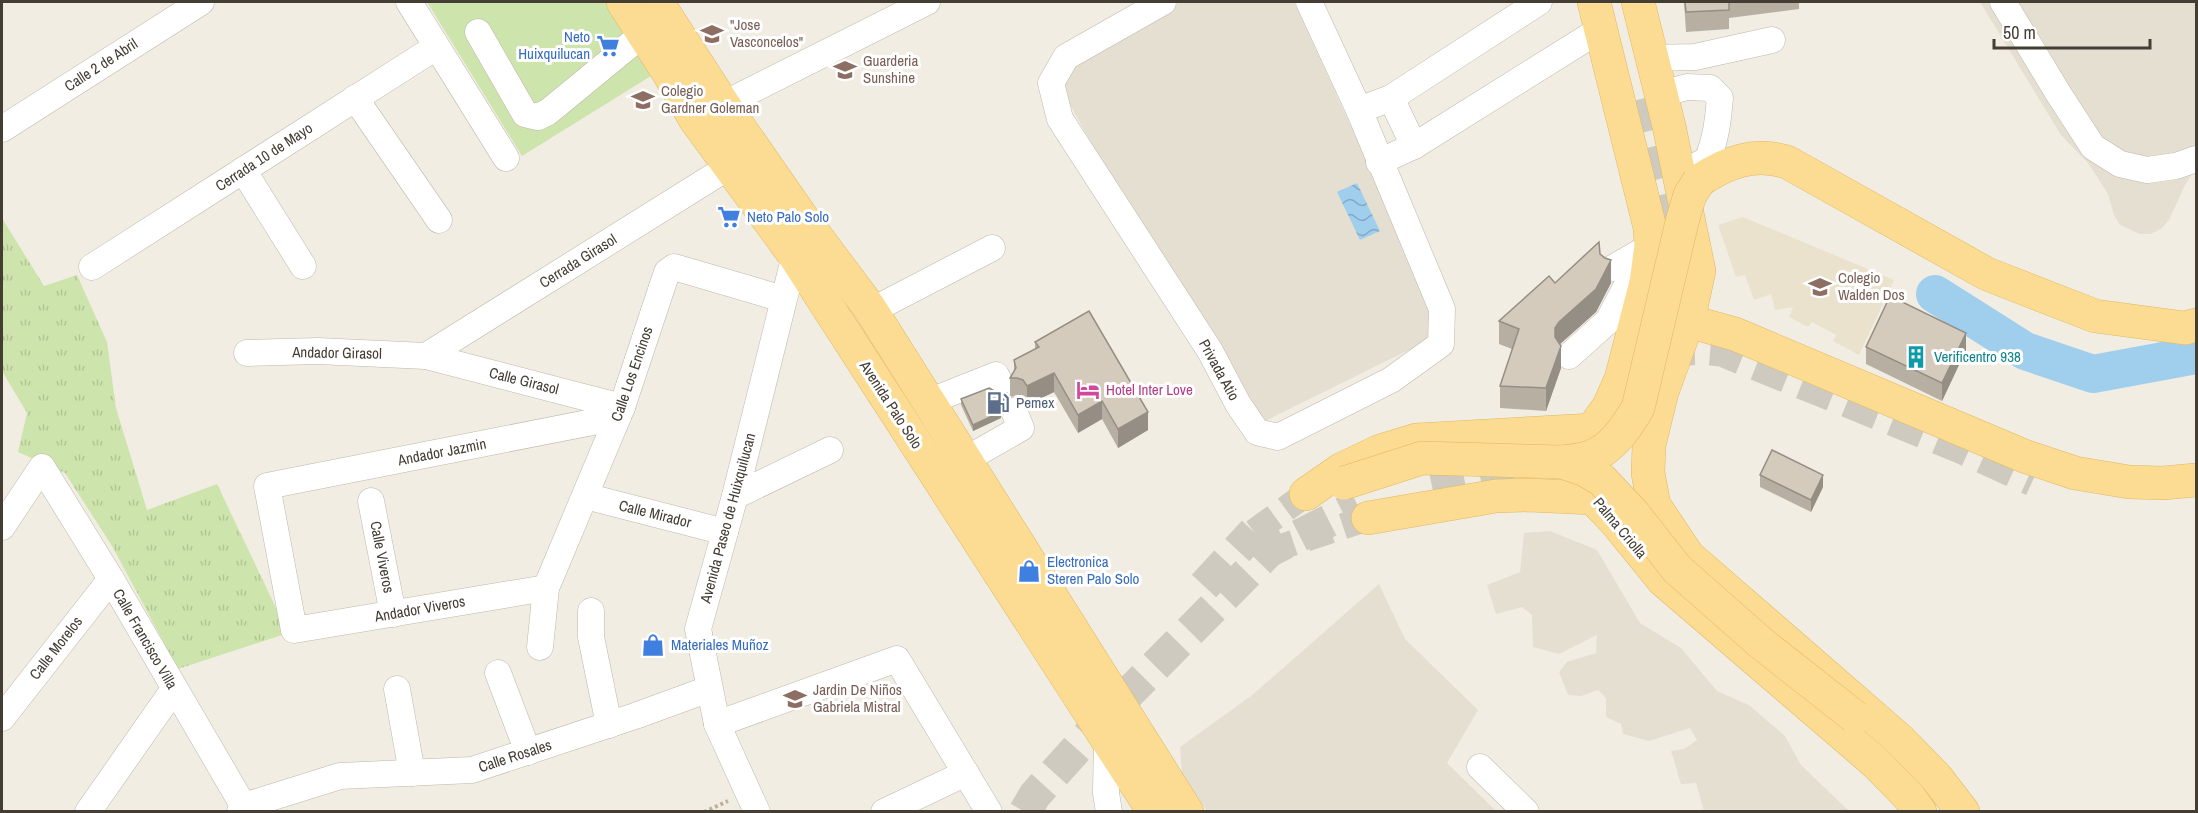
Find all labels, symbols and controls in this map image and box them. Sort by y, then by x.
scale bar [1994,12,2150,50]
place label: "Jose Vasconcelos" [730,14,803,52]
text: 50 m [2003,20,2036,45]
school or university icon: "Jose Vasconcelos" [699,21,725,47]
place label: Neto Huixquilucan [518,26,590,64]
street label: Calle 2 de Abril [60,33,141,96]
supermarket icon: Neto Huixquilucan [595,33,621,59]
place label: Guarderia Sunshine [863,50,919,88]
school or university icon: Guarderia Sunshine [832,57,858,83]
place label: Colegio Gardner Goleman [661,80,759,118]
school or university icon: Colegio Gardner Goleman [630,87,656,113]
street label: Cerrada 10 de Mayo [211,117,317,196]
supermarket icon: Neto Palo Solo [716,204,742,230]
place label: Neto Palo Solo [747,206,829,227]
street label: Cerrada Girasol [535,228,620,293]
place label: Colegio Walden Dos [1838,267,1905,305]
school or university icon: Colegio Walden Dos [1807,274,1833,300]
street label: Calle Los Encinos [605,324,658,424]
street label: Privada Atio [1194,335,1245,404]
street label: Andador Girasol [291,341,382,364]
building icon: Verificentro 938 [1903,344,1929,370]
place label: Verificentro 938 [1934,346,2021,367]
street label: Avenida Palo Solo [855,356,928,453]
street label: Calle Girasol [487,362,561,399]
hotel icon: Hotel Inter Love [1075,377,1101,403]
place label: Hotel Inter Love [1106,379,1193,400]
fuel station icon: Pemex [985,390,1011,416]
place label: Pemex [1016,392,1055,413]
street label: Avenida Paseo de Huixquilucan [694,430,760,606]
street label: Andador Jazmin [395,433,488,471]
street label: Palma Criolla [1589,493,1652,563]
street label: Calle Mirador [617,494,693,533]
street label: Calle Viveros [365,519,400,595]
place label: Electronica Steren Palo Solo [1047,551,1139,589]
shop icon: Electronica Steren Palo Solo [1016,558,1042,584]
street label: Calle Francisco Villa [108,585,183,693]
street label: Andador Viveros [372,590,467,627]
street label: Calle Morelos [24,612,87,684]
shop icon: Materiales Muñoz [640,632,666,658]
place label: Materiales Muñoz [671,634,769,655]
place label: Jardin De Niños Gabriela Mistral [813,679,902,717]
school or university icon: Jardin De Niños Gabriela Mistral [782,686,808,712]
street label: Calle Rosales [476,734,554,777]

